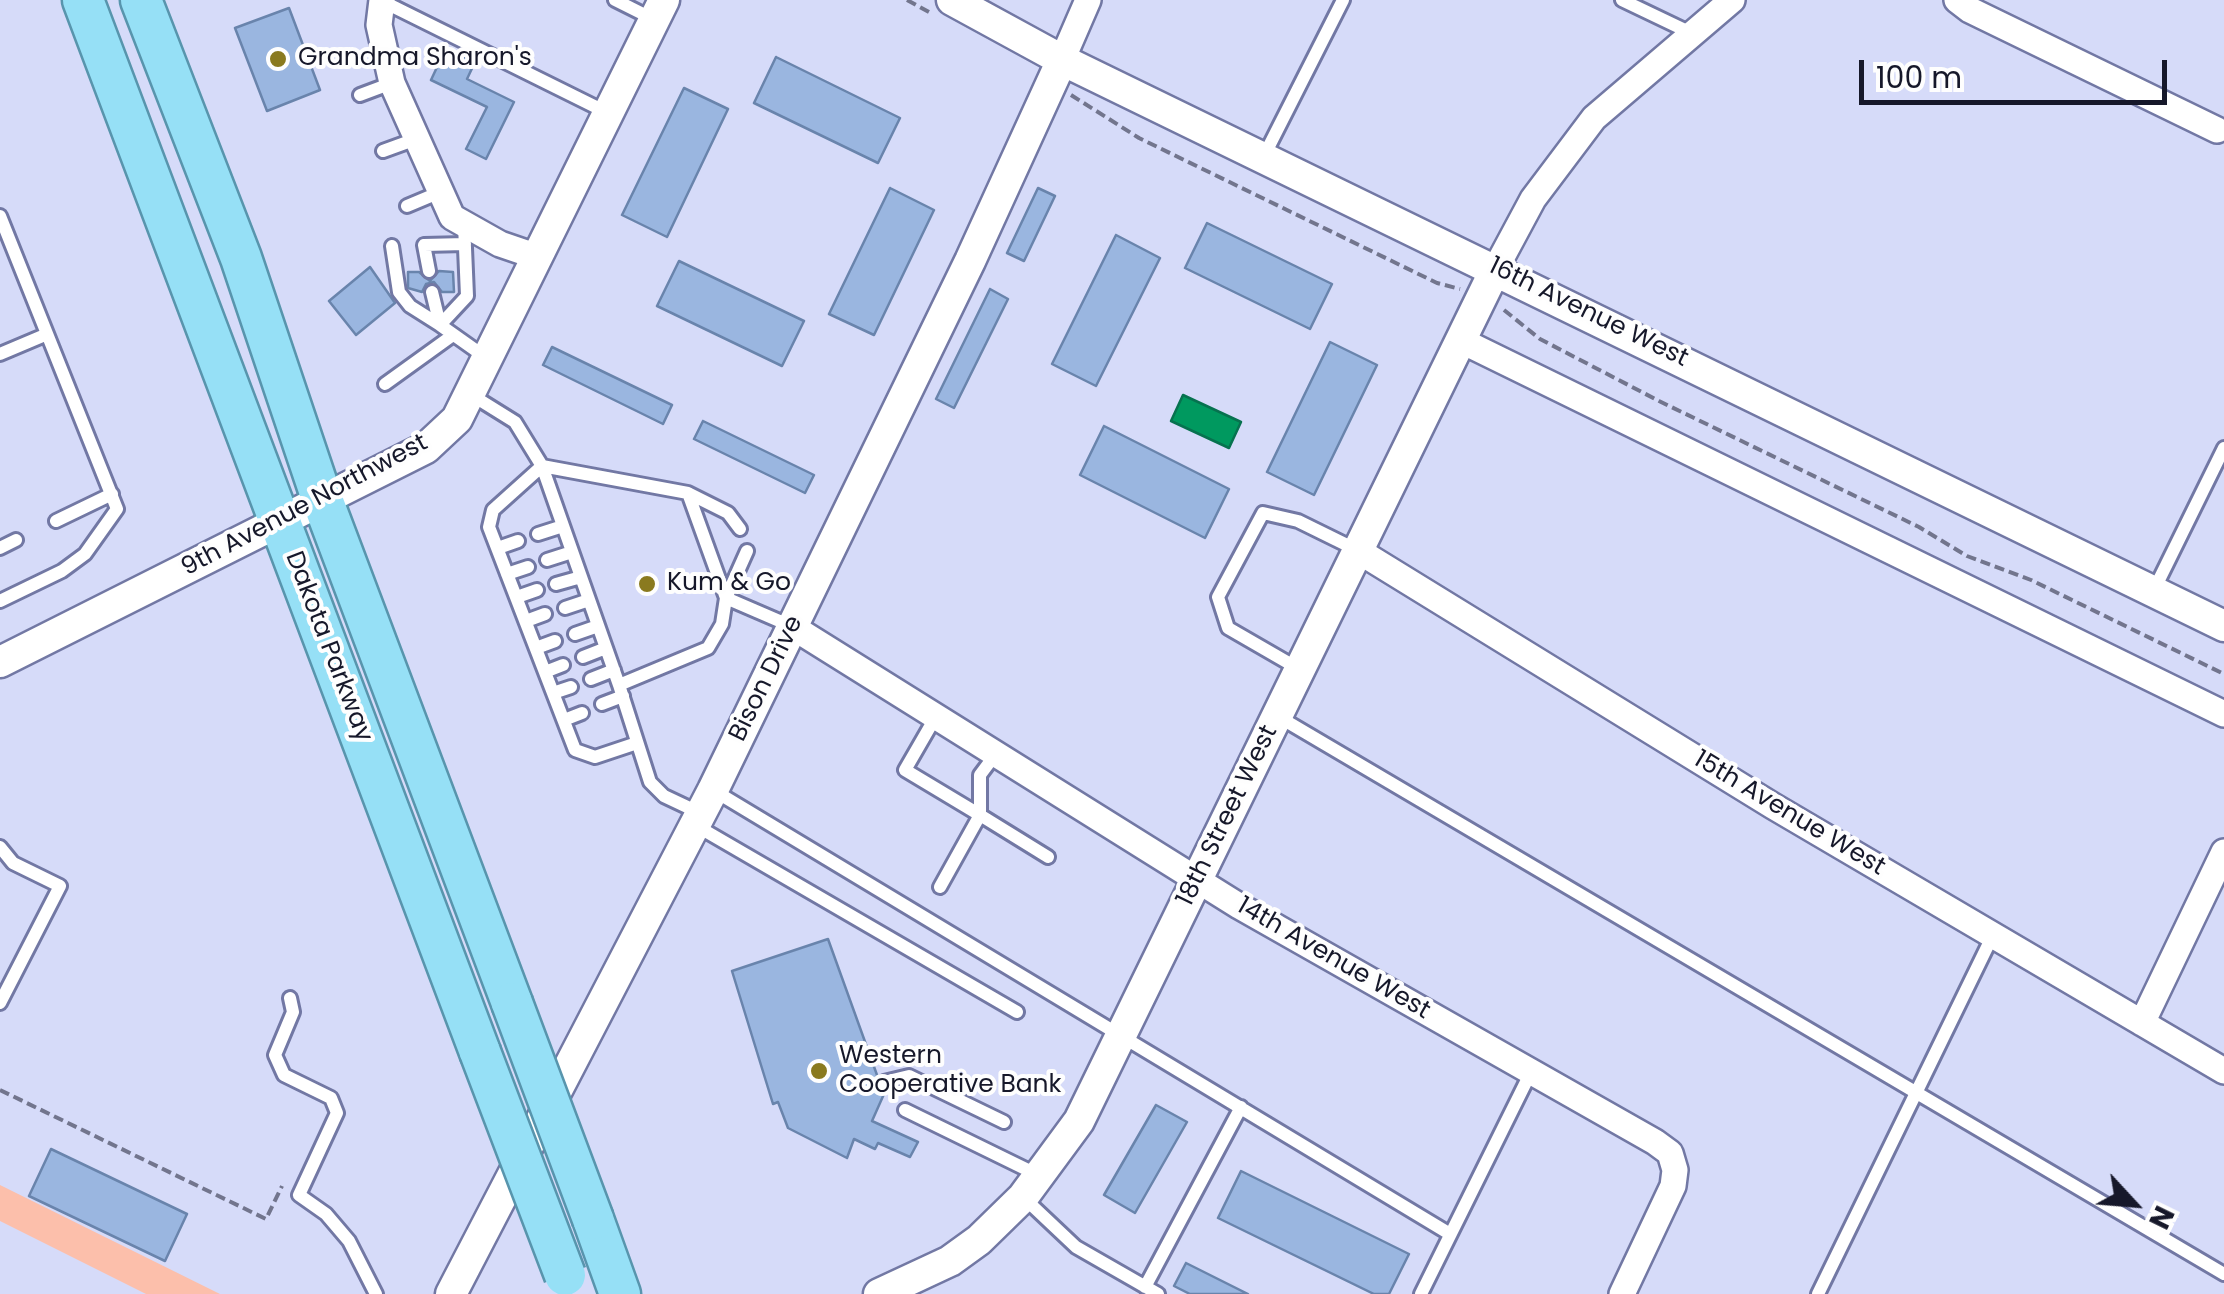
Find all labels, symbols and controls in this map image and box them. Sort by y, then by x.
scale bar [1864,40,2172,102]
place label: Grandma Sharon's [298,44,532,74]
marker: Grandma Sharon's [267,48,289,70]
text: 100 m [1876,56,1962,99]
street label: 16th Avenue West [1483,252,1693,374]
street label: 9th Avenue Northwest [177,428,433,584]
street label: Dakota Parkway [278,548,378,746]
place label: Kum & Go [667,569,791,599]
marker: Kum & Go [636,573,658,595]
street label: Bison Drive [724,611,810,747]
street label: 18th Street West [1171,721,1285,911]
street label: 15th Avenue West [1688,745,1890,883]
street label: 14th Avenue West [1231,891,1435,1027]
place label: Western Cooperative Bank [839,1042,1061,1101]
marker: Western Cooperative Bank [808,1060,830,1082]
north arrow [2084,1154,2184,1254]
text: N [2139,1199,2184,1235]

